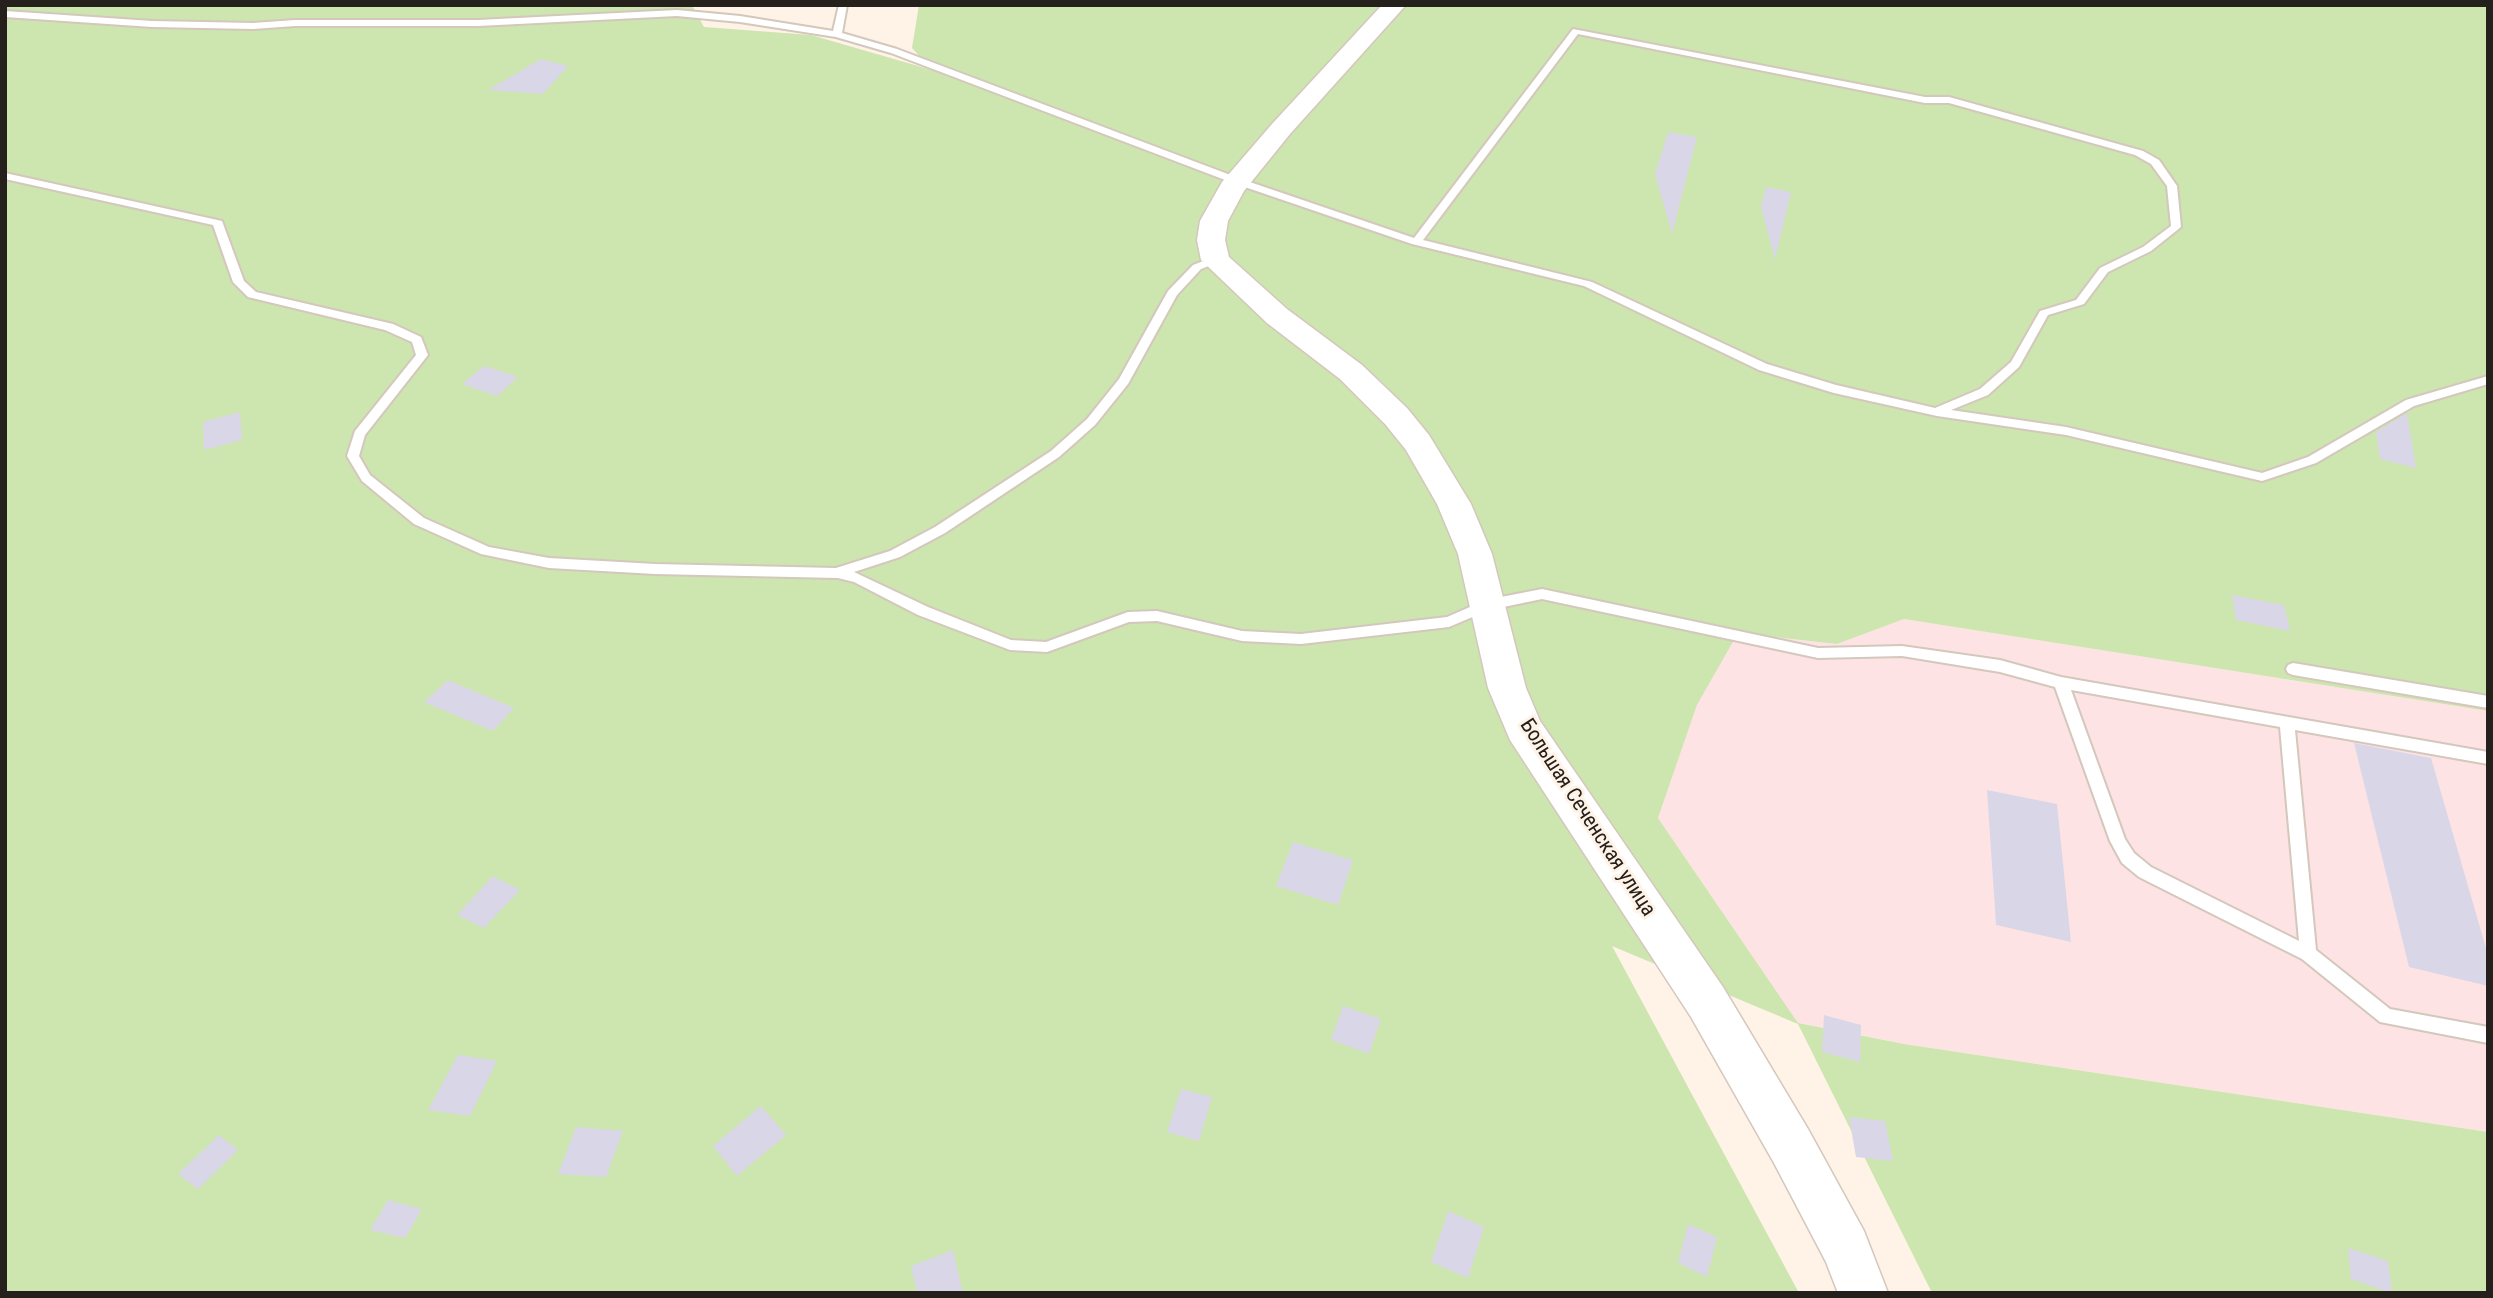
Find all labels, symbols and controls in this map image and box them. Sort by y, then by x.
street label: Большая Сеченская улица [1514,715,1660,921]

